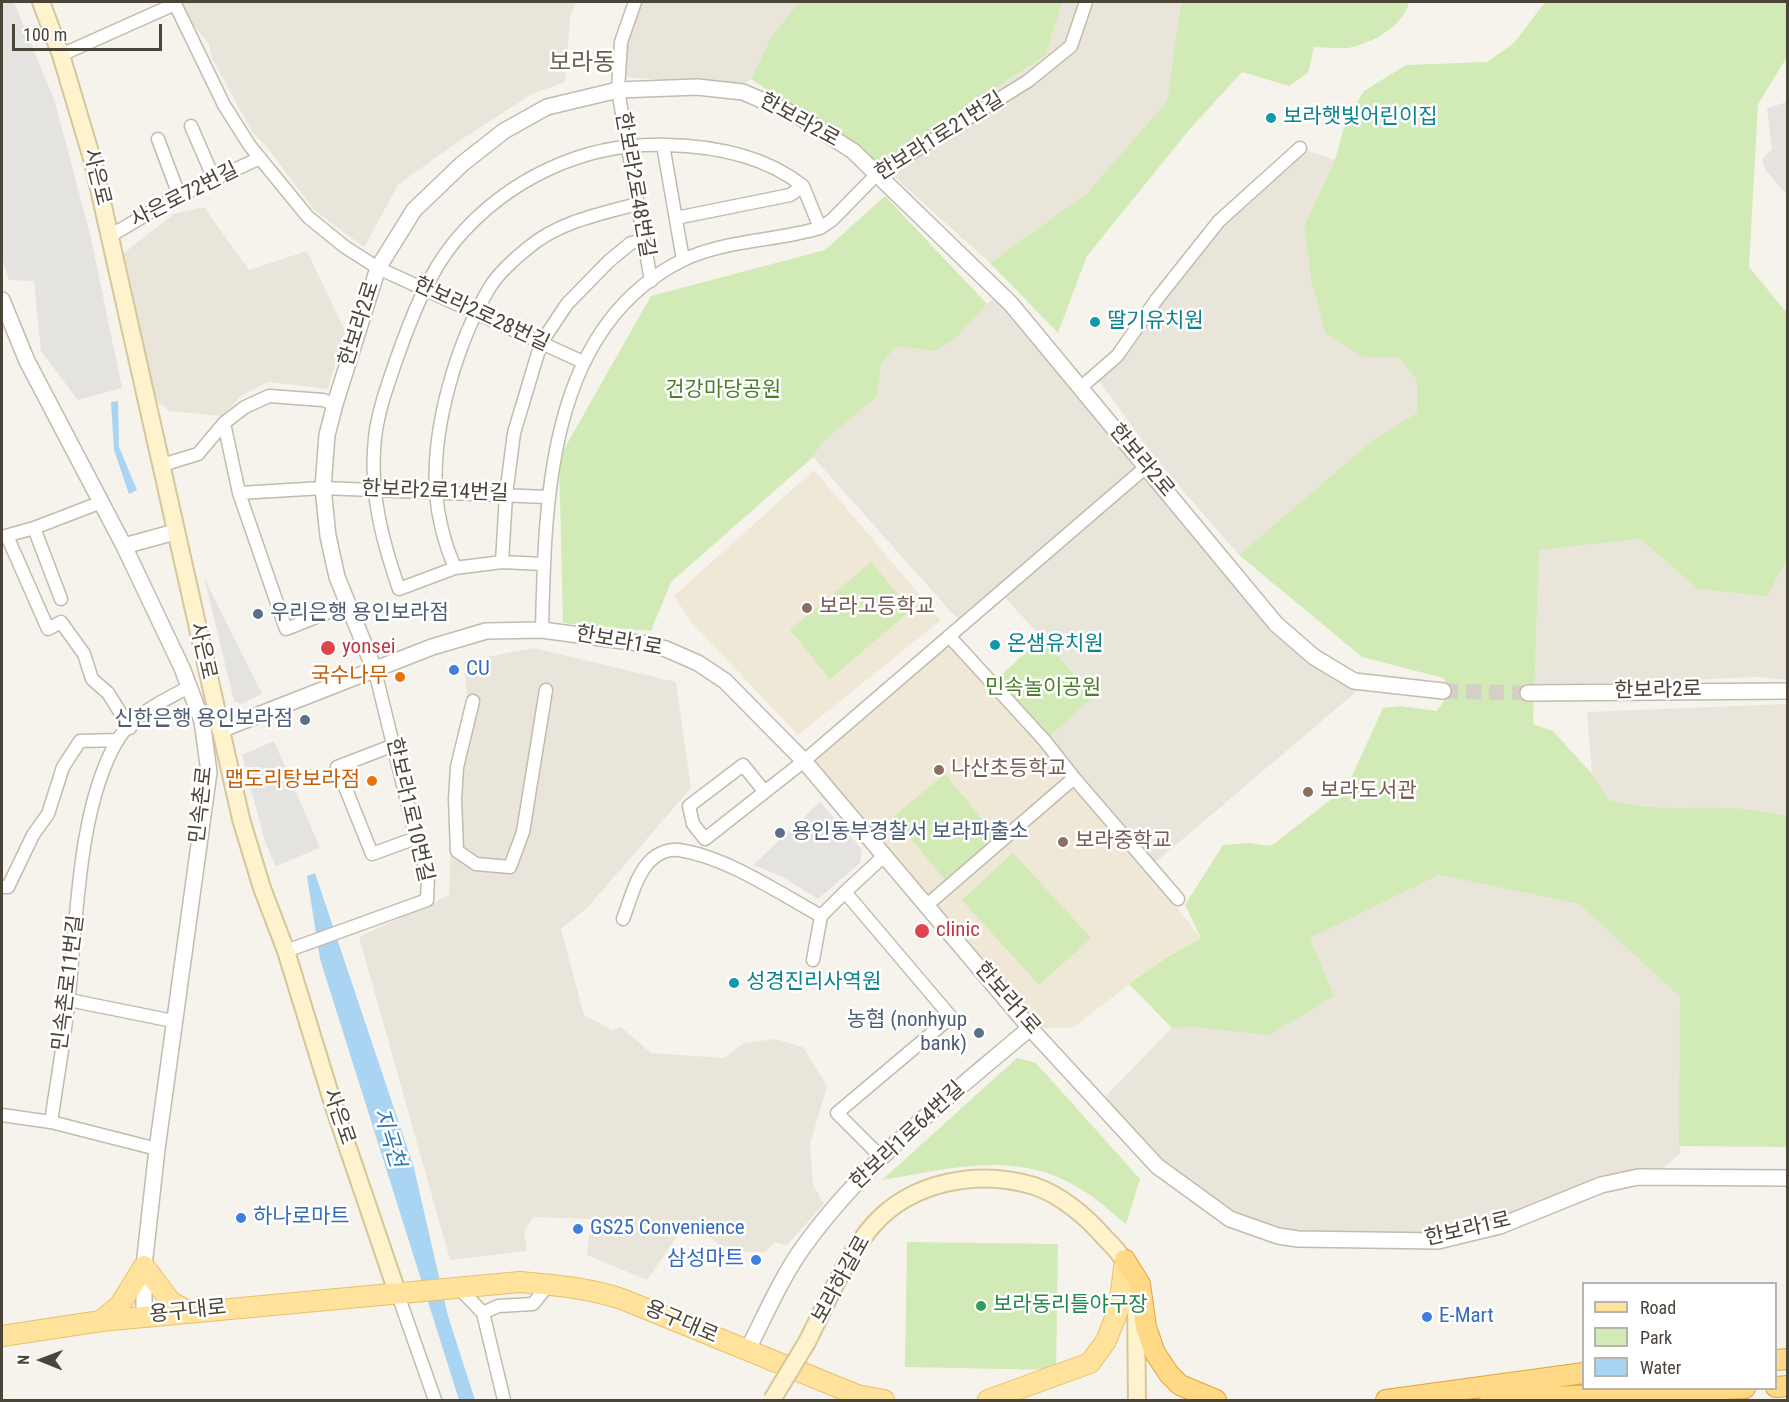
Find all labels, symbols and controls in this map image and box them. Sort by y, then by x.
scale bar [15,12,165,50]
text: 100 m [23,24,67,45]
district label: 보라동 [549,50,615,78]
street label: 한보라1로21번길 [871,87,1009,187]
street label: 한보라2로 [755,89,843,153]
place label: 보라햇빛어린이집 [1283,105,1438,131]
street label: 한보라2로48번길 [609,110,659,260]
marker: 보라햇빛어린이집 [1264,111,1278,125]
street label: 사은로 [77,146,115,208]
street label: 사은로72번길 [127,158,243,234]
street label: 한보라2로28번길 [409,273,553,357]
street label: 한보라2로 [334,278,386,370]
place label: 딸기유치원 [1107,309,1204,335]
marker: 딸기유치원 [1088,315,1102,329]
park label: 건강마당공원 [665,378,781,404]
street label: 한보라2로 [1103,419,1179,503]
street label: 한보라2로14번길 [361,477,509,507]
place label: 보라고등학교 [819,595,935,621]
place label: 우리은행 용인보라점 [270,601,449,627]
marker: 보라고등학교 [800,601,814,615]
marker: 우리은행 용인보라점 [251,607,265,621]
street label: 사은로 [183,620,221,682]
street label: 한보라1로 [574,622,664,662]
place label: 온샘유치원 [1007,632,1104,658]
place label: yonsei [342,635,396,661]
marker: 온샘유치원 [988,638,1002,652]
marker: yonsei [319,639,337,657]
place label: CU [466,657,490,683]
marker: CU [447,663,461,677]
place label: 국수나무 [311,664,388,690]
marker: 국수나무 [393,670,407,684]
park label: 민속놀이공원 [985,676,1101,702]
street label: 한보라2로 [1614,678,1702,704]
place label: 신한은행 용인보라점 [114,707,293,733]
marker: 신한은행 용인보라점 [298,713,312,727]
street label: 한보라1로10번길 [380,736,438,884]
place label: 나산초등학교 [951,757,1067,783]
marker: 나산초등학교 [932,763,946,777]
street label: 민속촌로 [185,765,219,845]
place label: 맵도리탕보라점 [225,768,360,794]
marker: 맵도리탕보라점 [365,774,379,788]
place label: 보라도서관 [1320,779,1417,805]
marker: 보라도서관 [1301,785,1315,799]
place label: 용인동부경찰서 보라파출소 [792,820,1029,846]
marker: 용인동부경찰서 보라파출소 [773,826,787,840]
place label: 보라중학교 [1075,829,1172,855]
marker: 보라중학교 [1056,835,1070,849]
street label: 민속촌로11번길 [48,914,90,1052]
place label: clinic [936,918,980,944]
marker: clinic [913,922,931,940]
street label: 한보라1로 [969,958,1045,1040]
place label: 성경진리사역원 [746,970,881,996]
marker: 성경진리사역원 [727,976,741,990]
place label: 농협 (nonhyup bank) [847,1008,967,1058]
marker: 농협 (nonhyup bank) [972,1026,986,1040]
street label: 한보라1로64번길 [846,1077,970,1195]
street label: 사은로 [317,1085,359,1149]
water label: 지곡천 [367,1105,409,1171]
place label: 하나로마트 [253,1205,350,1231]
street label: 한보라1로 [1422,1208,1514,1252]
marker: 하나로마트 [234,1211,248,1225]
place label: GS25 Convenience [590,1216,745,1242]
marker: GS25 Convenience [571,1222,585,1236]
street label: 보라하갈로 [808,1232,876,1328]
place label: 삼성마트 [667,1247,744,1273]
marker: 삼성마트 [749,1253,763,1267]
legend [1582,1282,1777,1390]
place label: 보라동리틀야구장 [993,1293,1148,1319]
street label: 용구대로 [148,1295,228,1329]
street label: 용구대로 [641,1296,721,1350]
text: Road [1640,1297,1676,1318]
marker: 보라동리틀야구장 [974,1299,988,1313]
place label: E-Mart [1439,1304,1494,1330]
marker: E-Mart [1420,1310,1434,1324]
text: Park [1640,1327,1672,1348]
north arrow [12,1330,72,1390]
text: N [14,1355,33,1365]
text: Water [1640,1357,1681,1378]

